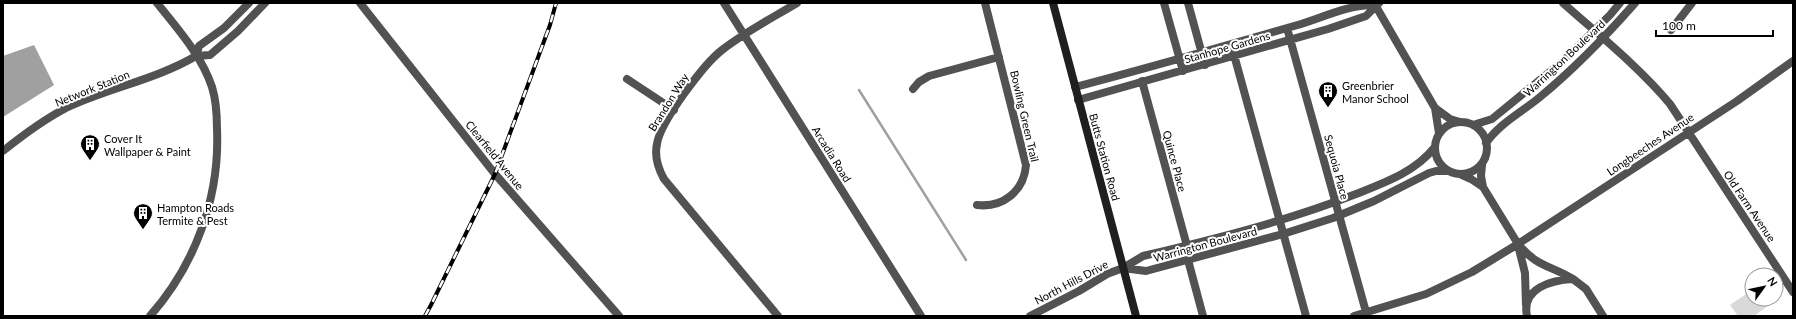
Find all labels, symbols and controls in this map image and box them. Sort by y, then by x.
scale bar [1656,12,1773,38]
street label: Warrington Boulevard [1521,17,1607,99]
text: 100 m [1662,18,1696,33]
street label: Stanhope Gardens [1183,28,1272,65]
street label: Network Station [53,67,131,109]
street label: Bowling Green Trail [1008,69,1042,163]
street label: Brandon Way [645,71,691,133]
place label: Greenbrier Manor School [1342,79,1409,105]
building icon: Greenbrier Manor School [1317,80,1339,108]
street label: Longbeeches Avenue [1604,110,1696,178]
street label: Butts Station Road [1087,112,1123,202]
street label: Clearfield Avenue [463,118,527,192]
street label: Arcadia Road [810,124,854,184]
street label: Quince Place [1161,129,1189,193]
place label: Cover It Wallpaper & Paint [104,132,191,158]
building icon: Cover It Wallpaper & Paint [79,133,101,161]
street label: Sequoia Place [1322,133,1352,201]
street label: Old Farm Avenue [1721,168,1779,244]
place label: Hampton Roads Termite & Pest [157,201,234,227]
building icon: Hampton Roads Termite & Pest [132,202,154,230]
street label: Warrington Boulevard [1152,224,1258,264]
street label: North Hills Drive [1032,257,1110,307]
north arrow [1744,267,1784,307]
text: N [1765,274,1781,288]

